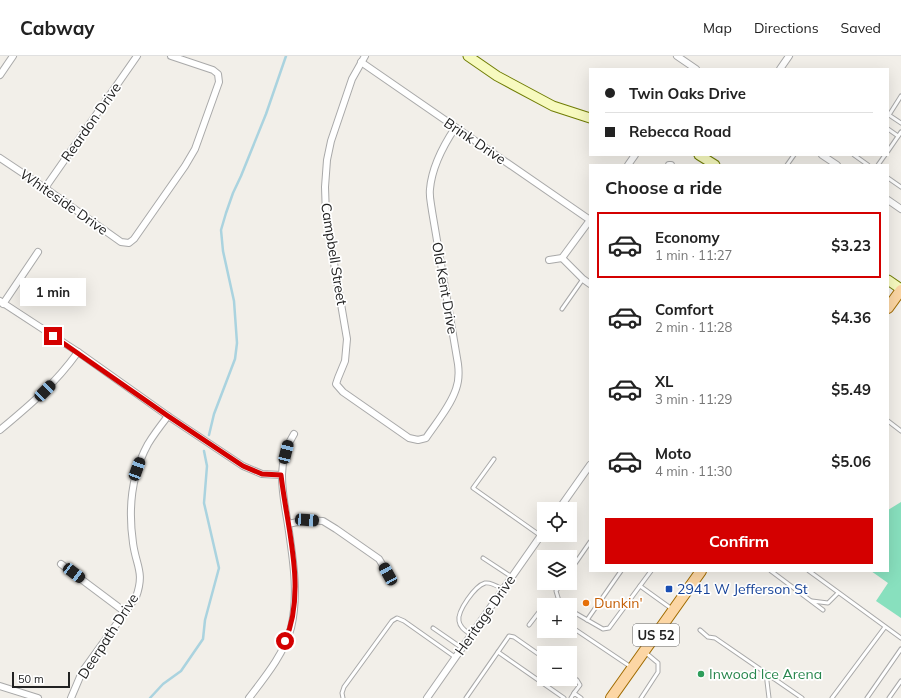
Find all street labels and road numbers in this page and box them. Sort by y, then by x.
street label: Reardon Drive [57,79,125,165]
street label: Brink Drive [441,114,509,168]
street label: Whiteside Drive [17,165,111,239]
street label: Campbell Street [317,201,351,307]
street label: Old Kent Drive [428,241,462,335]
street label: Heritage Drive [451,572,519,658]
street label: Deerpath Drive [74,590,142,682]
road number: US 52 [633,624,679,646]

